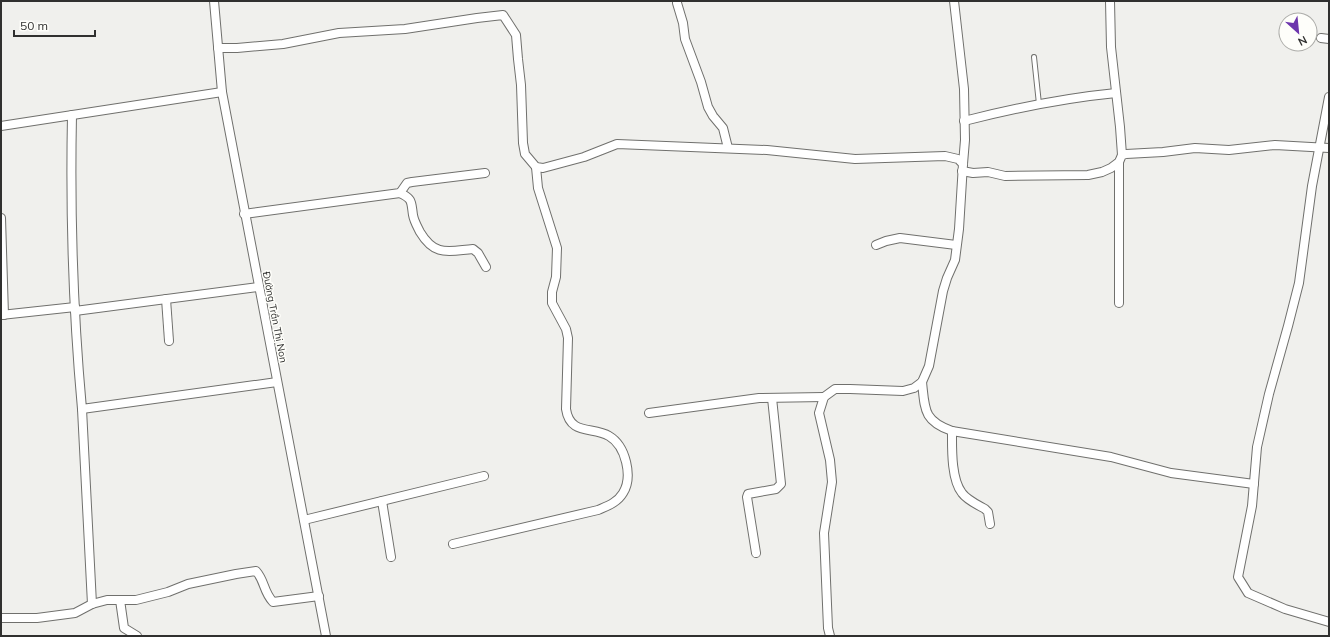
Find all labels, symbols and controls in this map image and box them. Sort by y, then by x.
scale bar [14,12,95,38]
north arrow [1278,12,1318,52]
text: 50 m [20,18,48,33]
text: N [1296,33,1309,49]
street label: Đường Trần Thị Non [260,270,290,364]

